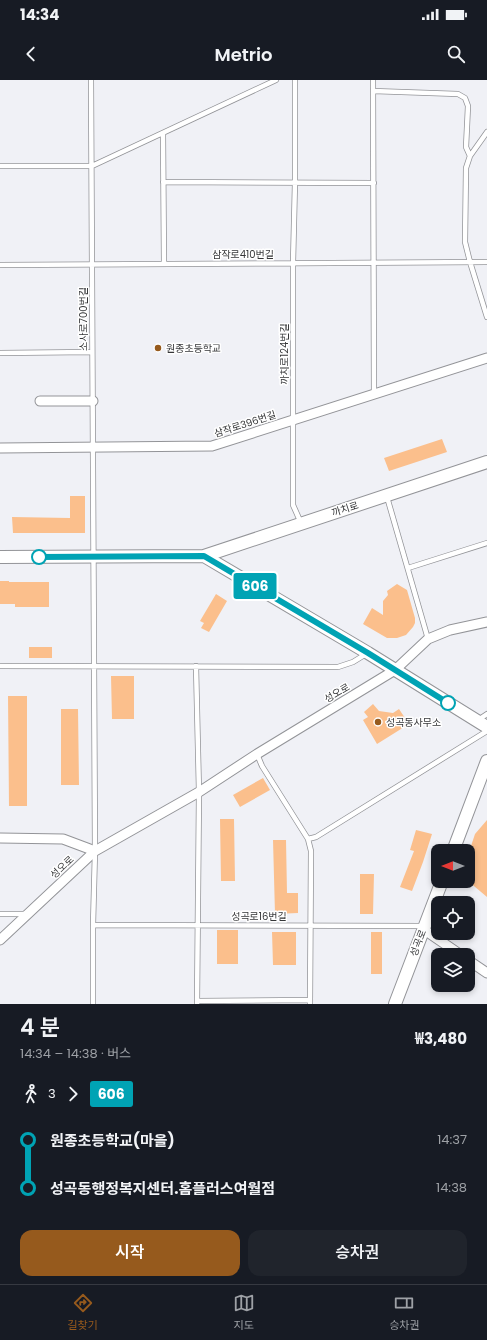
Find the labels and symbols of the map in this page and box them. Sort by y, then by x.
street label: 삼작로410번길 [212,247,274,262]
street label: 소사로700번길 [76,287,91,351]
street label: 까치로124번길 [277,323,292,385]
place label: 원종초등학교 [166,341,221,356]
marker: 원종초등학교 [153,343,163,353]
street label: 삼작로396번길 [212,407,278,441]
street label: 까치로 [330,498,360,520]
unlabelled marker [31,549,47,565]
line badge: 606 [232,573,278,599]
street label: 성오로 [321,679,353,707]
unlabelled marker [440,695,456,711]
place label: 성곡동사무소 [386,715,441,730]
marker: 성곡동사무소 [373,717,383,727]
north arrow [431,844,475,888]
street label: 성오로 [47,852,77,882]
street label: 성곡로16번길 [231,909,287,924]
street label: 성곡로 [406,927,430,959]

